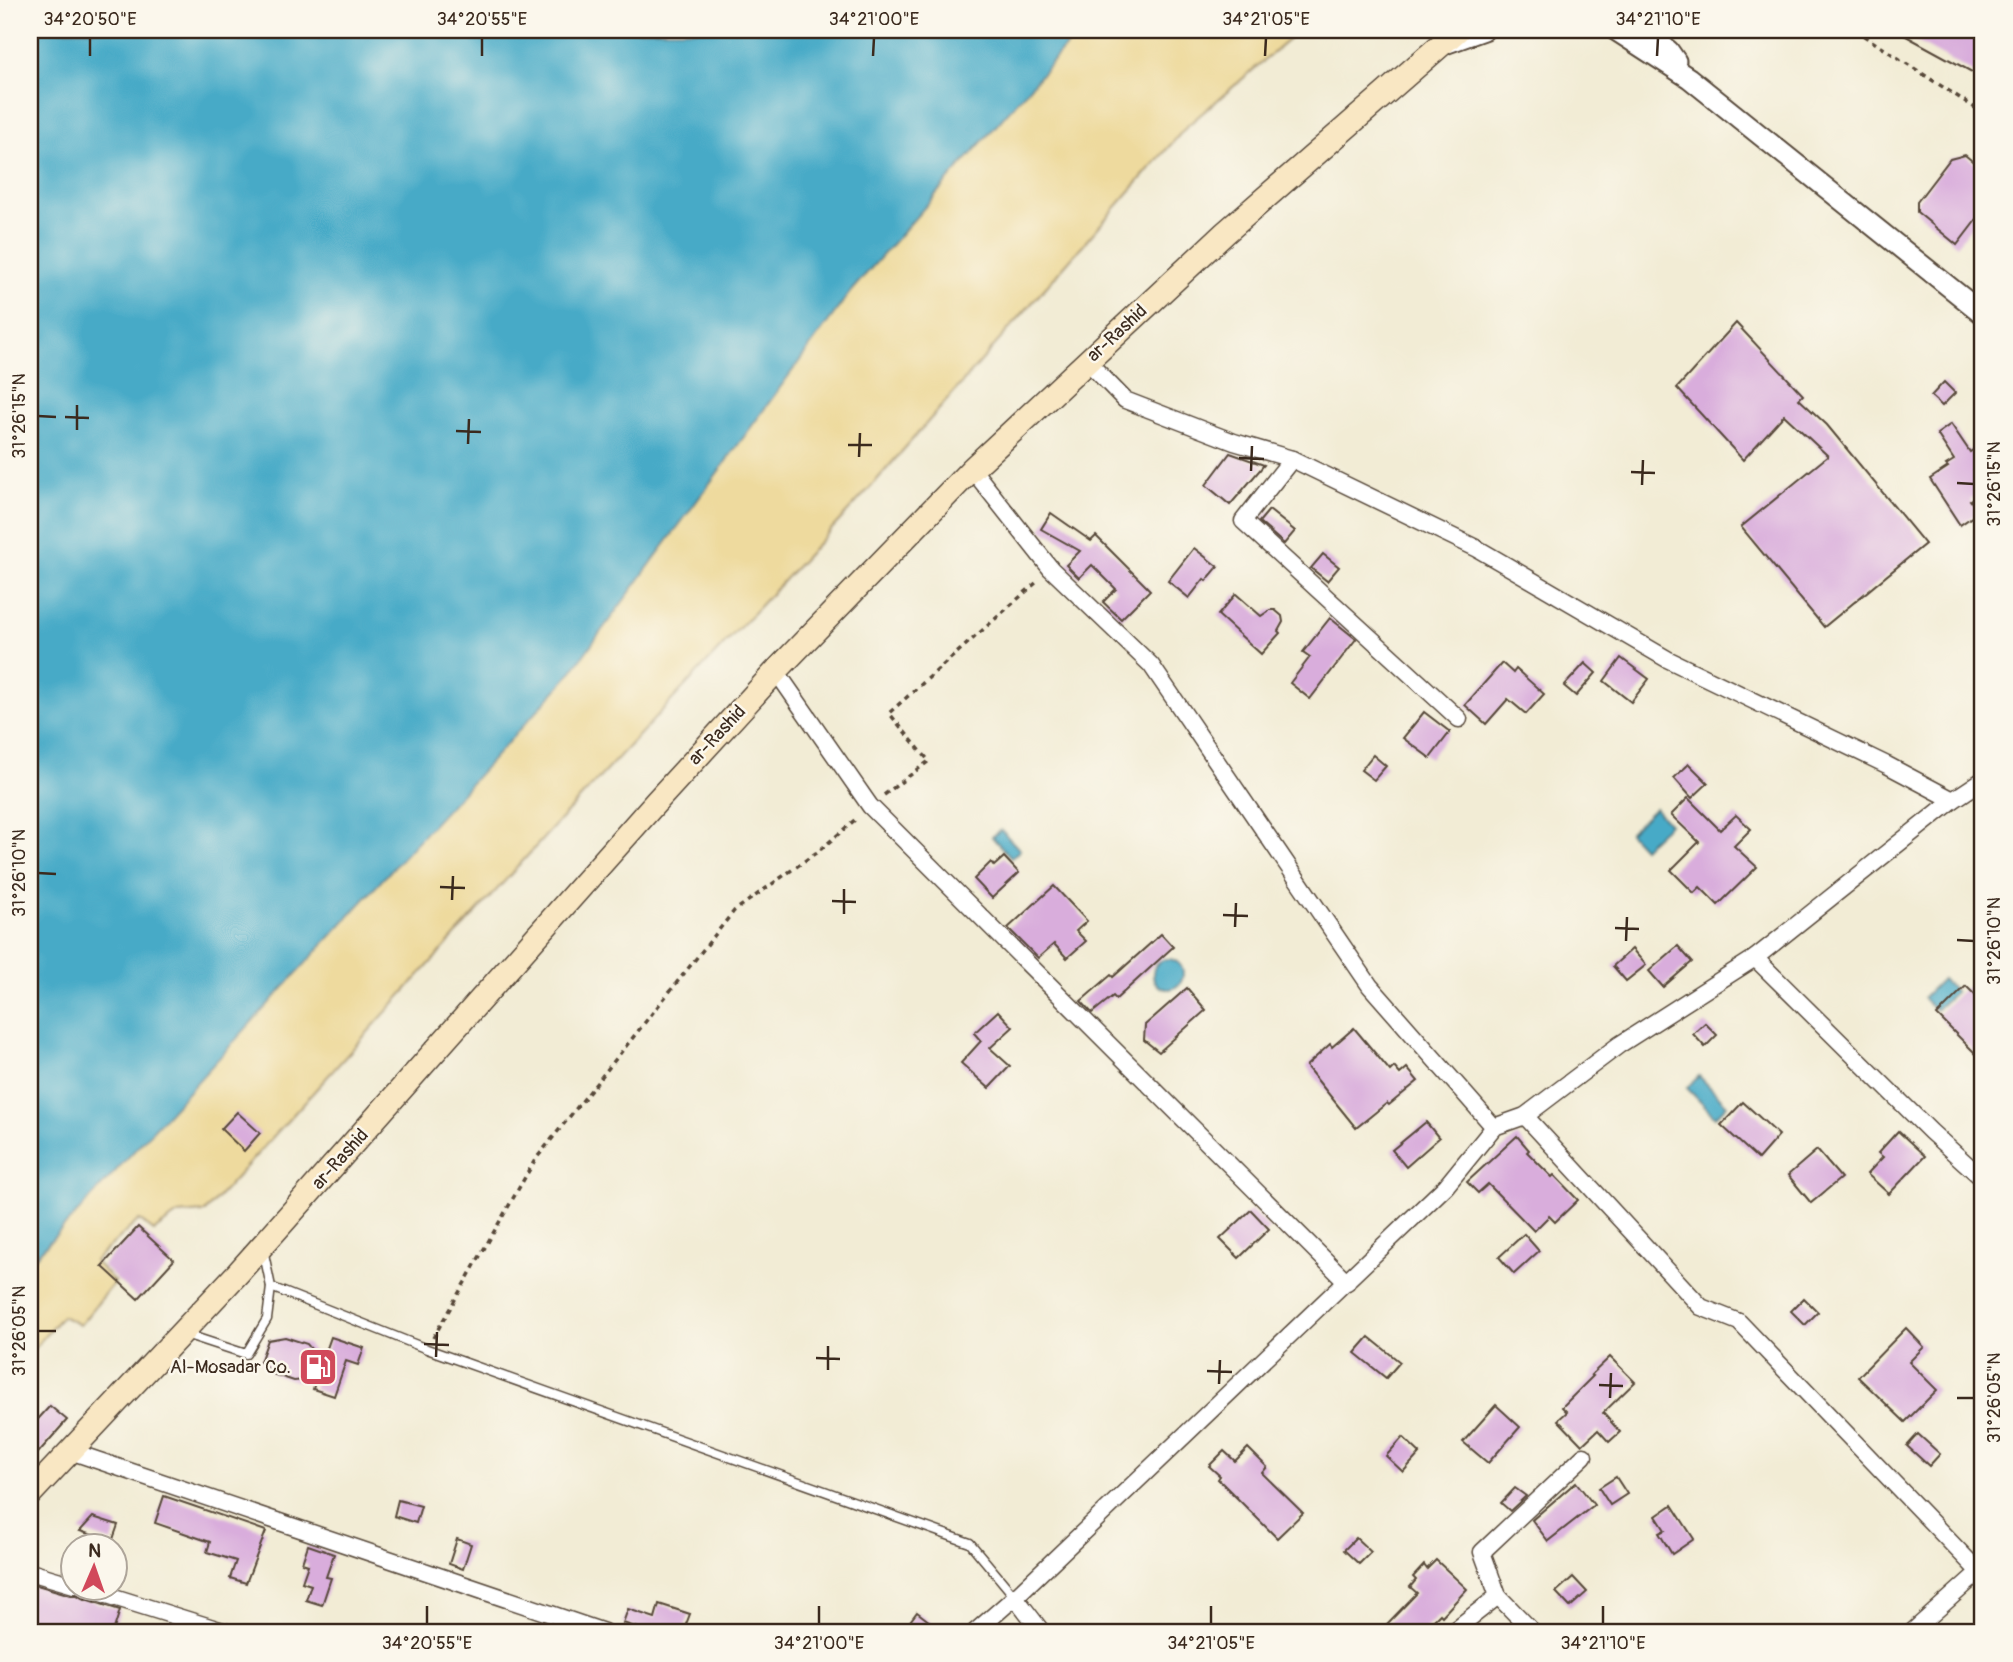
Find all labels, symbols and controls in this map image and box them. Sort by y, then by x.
text: 34°20'50"E [43,8,137,31]
text: 34°20'55"E [437,8,527,31]
text: 34°21'00"E [829,8,919,31]
text: 34°21'05"E [1222,8,1310,31]
text: 34°21'10"E [1615,8,1701,31]
street label: ar-Rashid [1082,299,1152,367]
text: 31°26'15"N [8,373,31,459]
text: 31°26'15"N [1983,441,2006,527]
street label: ar-Rashid [683,700,751,770]
text: 31°26'10"N [8,829,31,917]
text: 31°26'10"N [1983,897,2006,985]
street label: ar-Rashid [306,1124,374,1194]
text: 31°26'05"N [8,1286,31,1376]
fuel station icon: Al-Mosadar Co. [297,1346,339,1388]
text: 31°26'05"N [1983,1353,2006,1443]
place label: Al-Mosadar Co. [170,1355,291,1379]
north arrow [60,1532,130,1602]
text: N [88,1539,102,1563]
text: 34°20'55"E [382,1632,472,1655]
text: 34°21'00"E [774,1632,864,1655]
text: 34°21'05"E [1167,1632,1255,1655]
text: 34°21'10"E [1560,1632,1646,1655]

